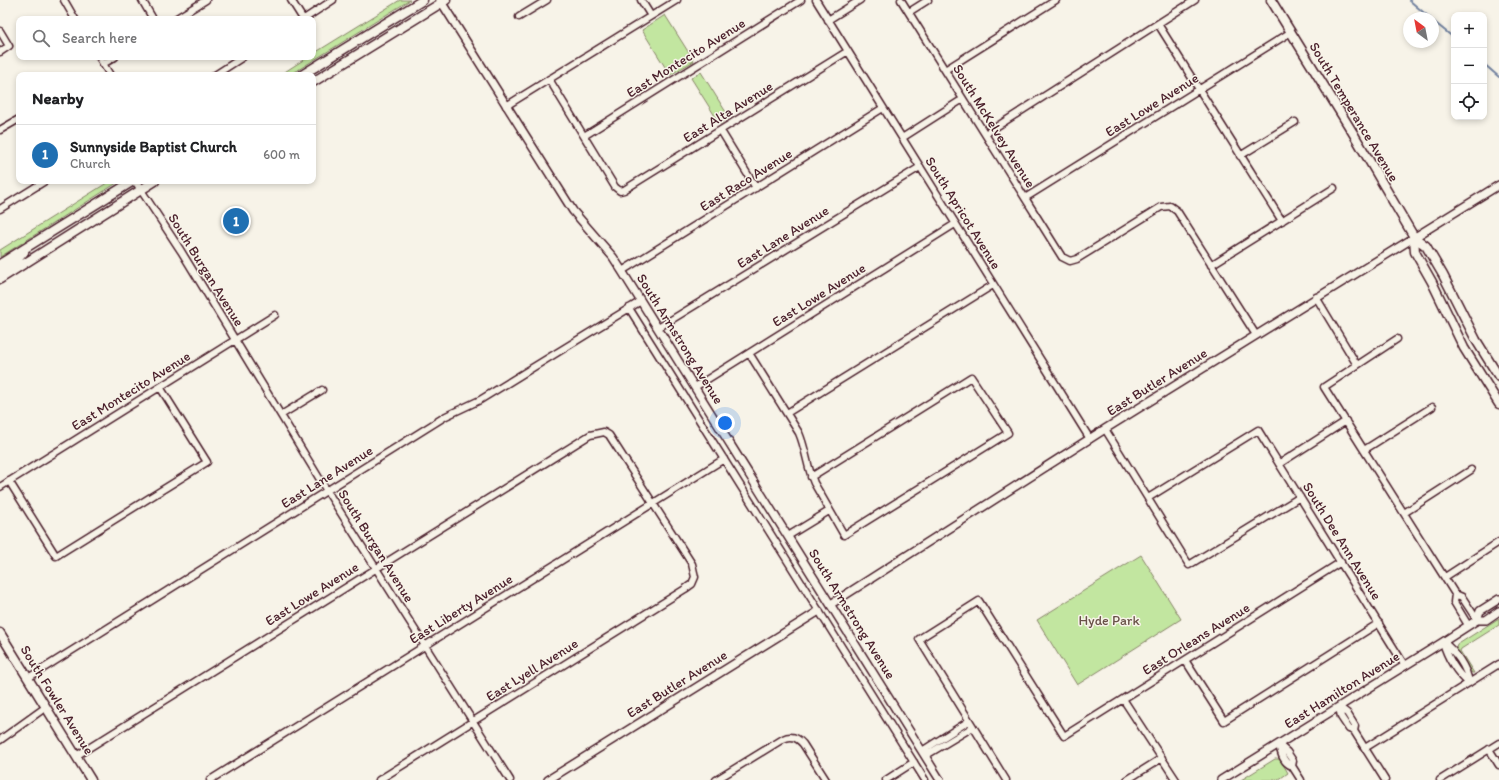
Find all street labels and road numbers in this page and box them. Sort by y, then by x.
street label: East Montecito Avenue [623,14,749,102]
street label: South Temperance Avenue [1306,39,1403,185]
street label: South McKelvey Avenue [949,61,1039,191]
street label: East Lowe Avenue [1102,69,1202,141]
street label: East Alta Avenue [680,77,776,146]
street label: East Raco Avenue [697,145,795,215]
street label: South Apricot Avenue [921,154,1005,273]
street label: East Lane Avenue [734,202,832,272]
street label: South Burgan Avenue [164,210,248,330]
street label: East Lowe Avenue [769,259,869,331]
street label: South Armstrong Avenue [633,271,727,408]
street label: East Butler Avenue [1104,344,1211,420]
street label: East Montecito Avenue [68,347,194,435]
street label: East Lane Avenue [278,442,376,512]
street label: South Dee Ann Avenue [1299,479,1385,603]
street label: South Burgan Avenue [334,486,418,606]
street label: South Armstrong Avenue [805,546,899,683]
street label: East Lowe Avenue [262,558,362,630]
street label: East Liberty Avenue [406,570,516,648]
street label: East Orleans Avenue [1139,599,1253,679]
street label: East Lyell Avenue [483,635,582,705]
street label: South Fowler Avenue [16,642,98,758]
street label: East Butler Avenue [624,646,731,722]
street label: East Hamilton Avenue [1281,647,1403,732]

